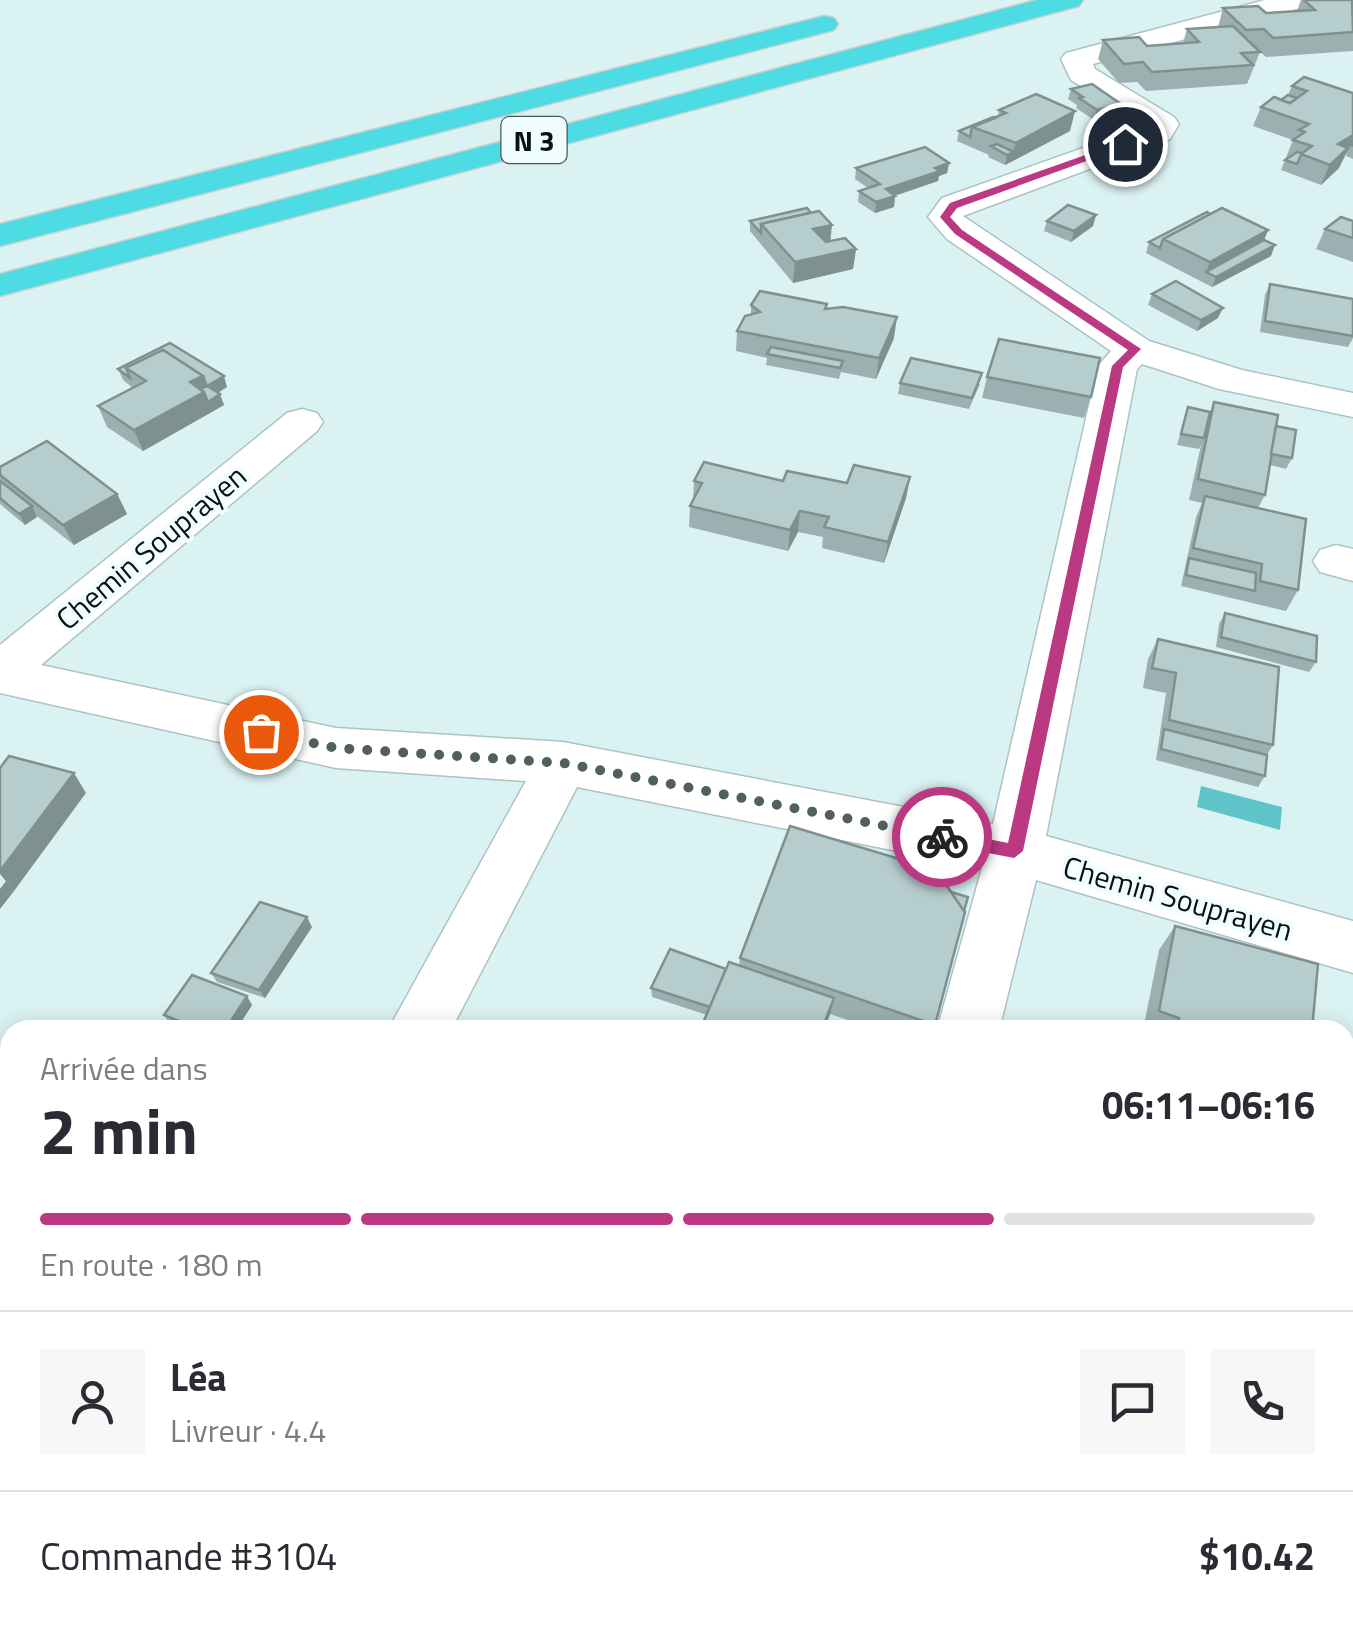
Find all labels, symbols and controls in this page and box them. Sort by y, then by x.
pin [1083,102,1168,187]
road number: N 3 [502,117,566,163]
icon: home [1098,117,1153,172]
street label: Chemin Souprayen [46,453,256,641]
pin [219,690,304,775]
icon: bag [234,705,289,760]
courier [892,787,992,887]
icon: bike [915,810,970,865]
street label: Chemin Souprayen [1058,843,1298,953]
text: Arrivée dans [40,1044,208,1092]
text: 06:11–06:16 [1102,1076,1315,1134]
text: 2 min [40,1080,198,1179]
text: En route · 180 m [40,1240,263,1288]
text: Léa [170,1348,227,1406]
button: person [40,1349,145,1454]
button: chat [1080,1349,1185,1454]
button: phone [1210,1349,1315,1454]
text: Livreur · 4.4 [170,1406,326,1454]
text: Commande #3104 [40,1527,337,1585]
text: $10.42 [1199,1527,1315,1585]

